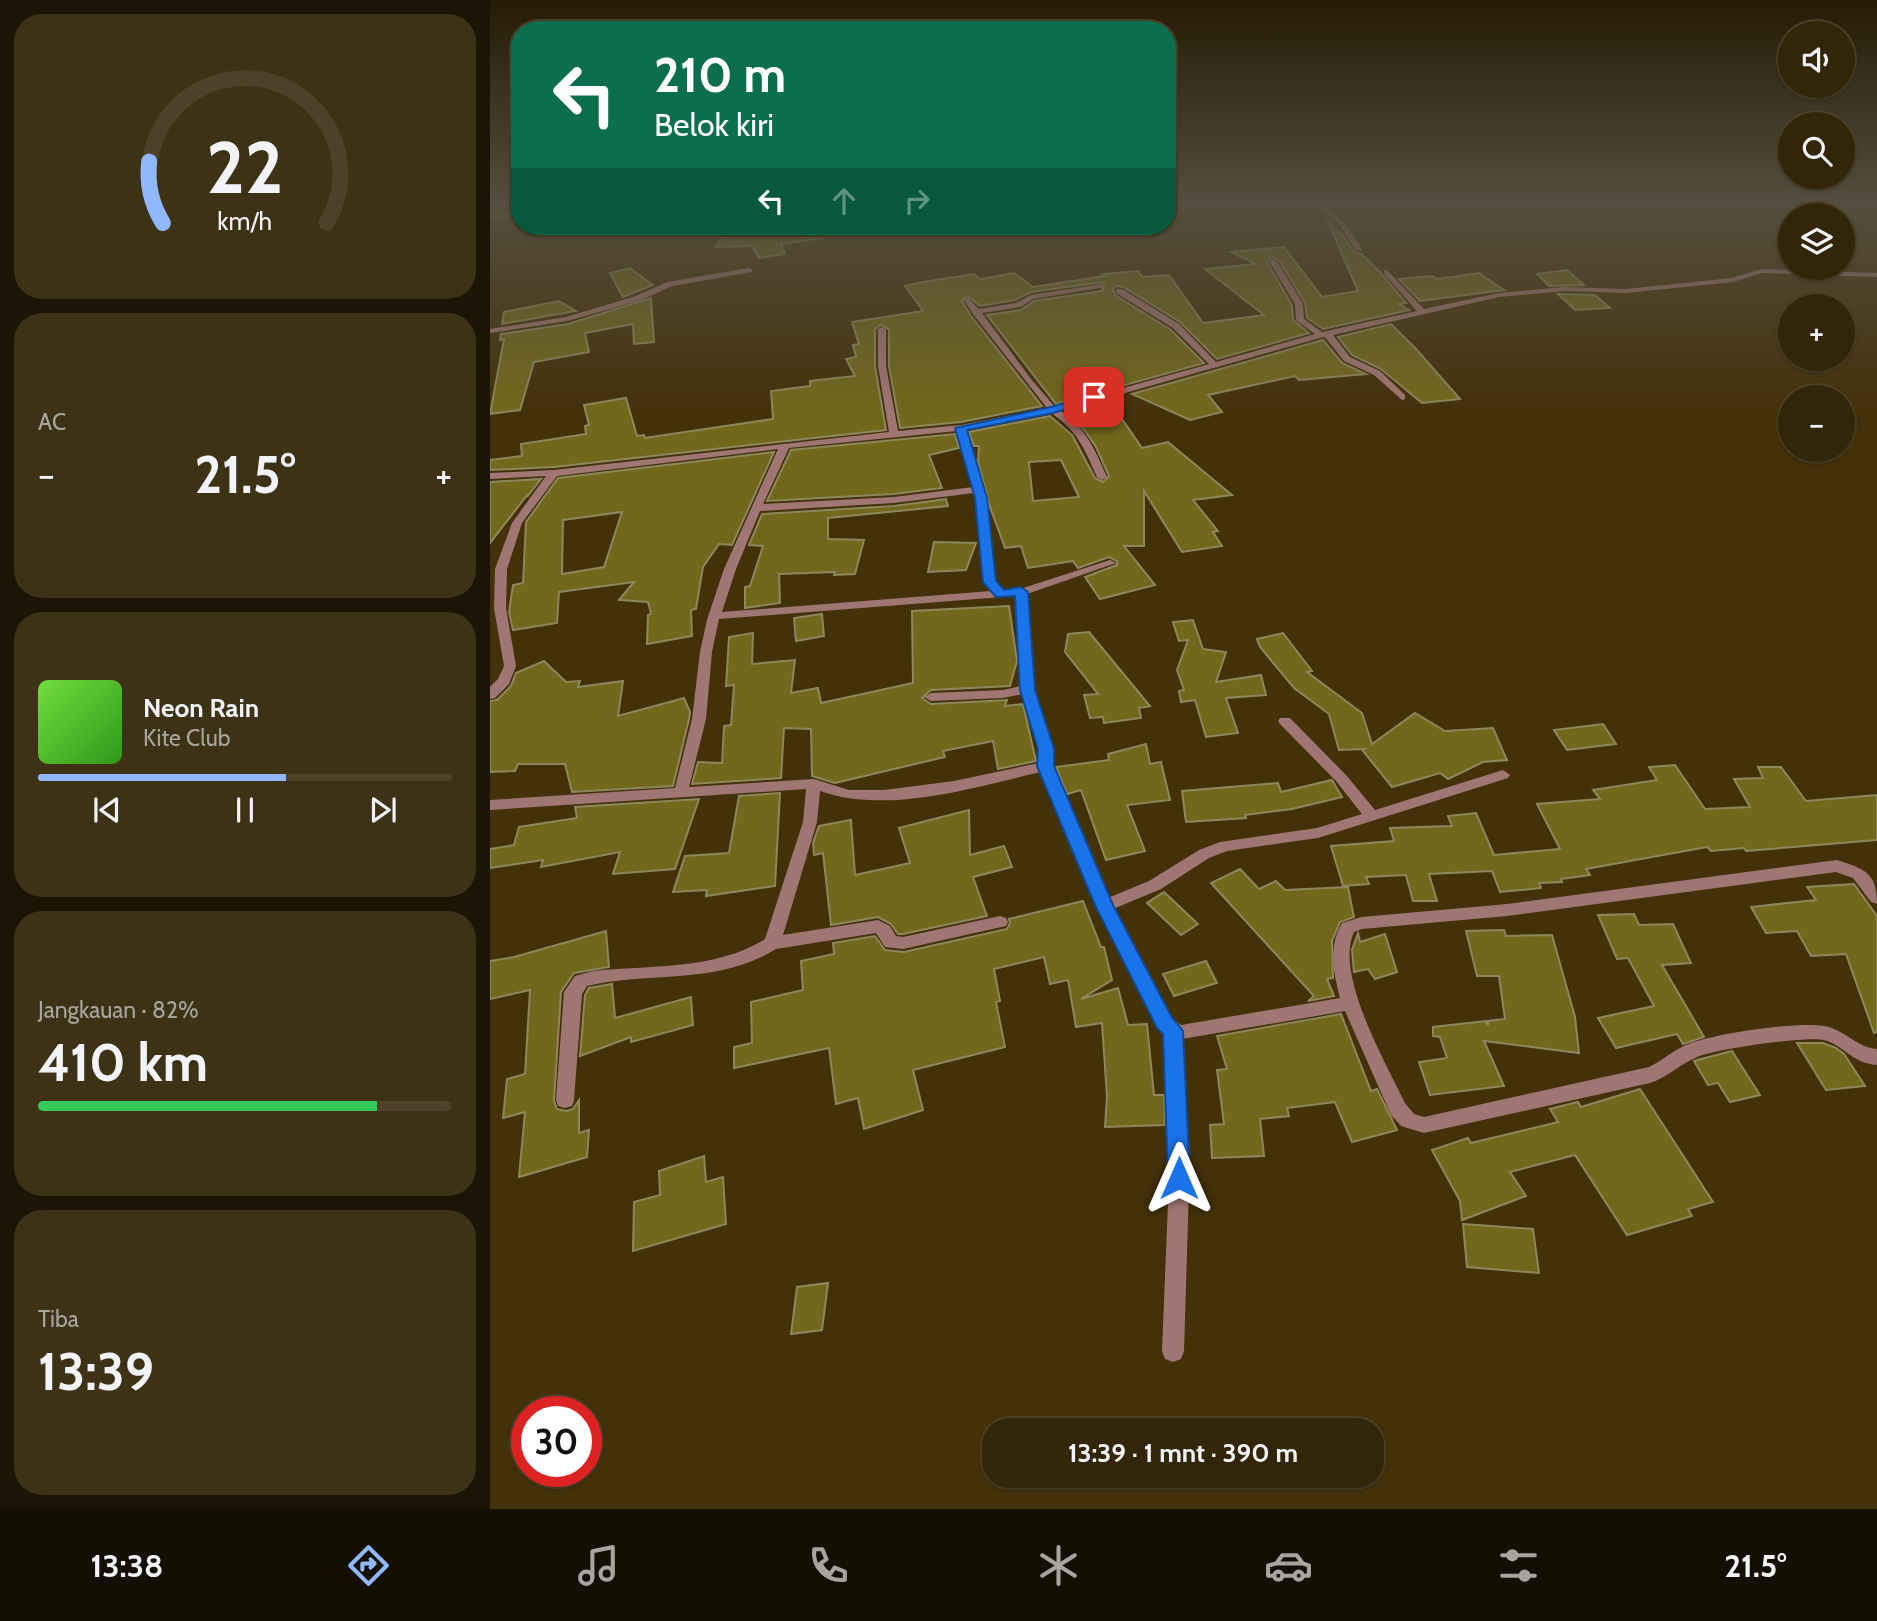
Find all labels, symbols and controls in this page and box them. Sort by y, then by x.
map controls [1778,21,1855,462]
button: sound [1778,21,1855,98]
text: 210 m [654,45,786,104]
icon: left [539,49,630,140]
text: Belok kiri [654,105,774,144]
button: search [1778,112,1855,189]
text: 22 [206,123,284,211]
icon: left [752,182,790,220]
icon: ahead [825,182,863,220]
icon: right [898,182,936,220]
button: layers [1778,203,1855,280]
text: km/h [218,205,272,235]
button: + [1778,294,1855,371]
pin [1064,367,1124,427]
icon: arrive [1075,378,1113,416]
button: − [1778,385,1855,462]
text: AC [38,408,66,436]
text: 21.5° [194,443,296,506]
text: − [38,451,55,498]
text: + [435,451,452,498]
text: Neon Rain [143,692,259,724]
text: Kite Club [143,724,230,752]
icon: previous [88,791,126,829]
icon: pause [226,791,264,829]
icon: next [364,791,402,829]
text: Jangkauan · 82% [38,996,199,1024]
text: 410 km [38,1031,208,1094]
position arrow [1142,1141,1216,1215]
text: Tiba [38,1305,79,1333]
text: 13:39 [38,1340,154,1403]
speed limit sign: 30 [511,1396,602,1487]
text: 13:39 · 1 mnt · 390 m [1068,1437,1298,1469]
icon: directions [344,1541,393,1590]
icon: music [574,1541,623,1590]
icon: phone [804,1541,853,1590]
icon: climate [1034,1541,1083,1590]
icon: car [1264,1541,1313,1590]
icon: filters [1494,1541,1543,1590]
text: 13:38 [90,1546,163,1585]
text: 21.5° [1724,1546,1786,1585]

